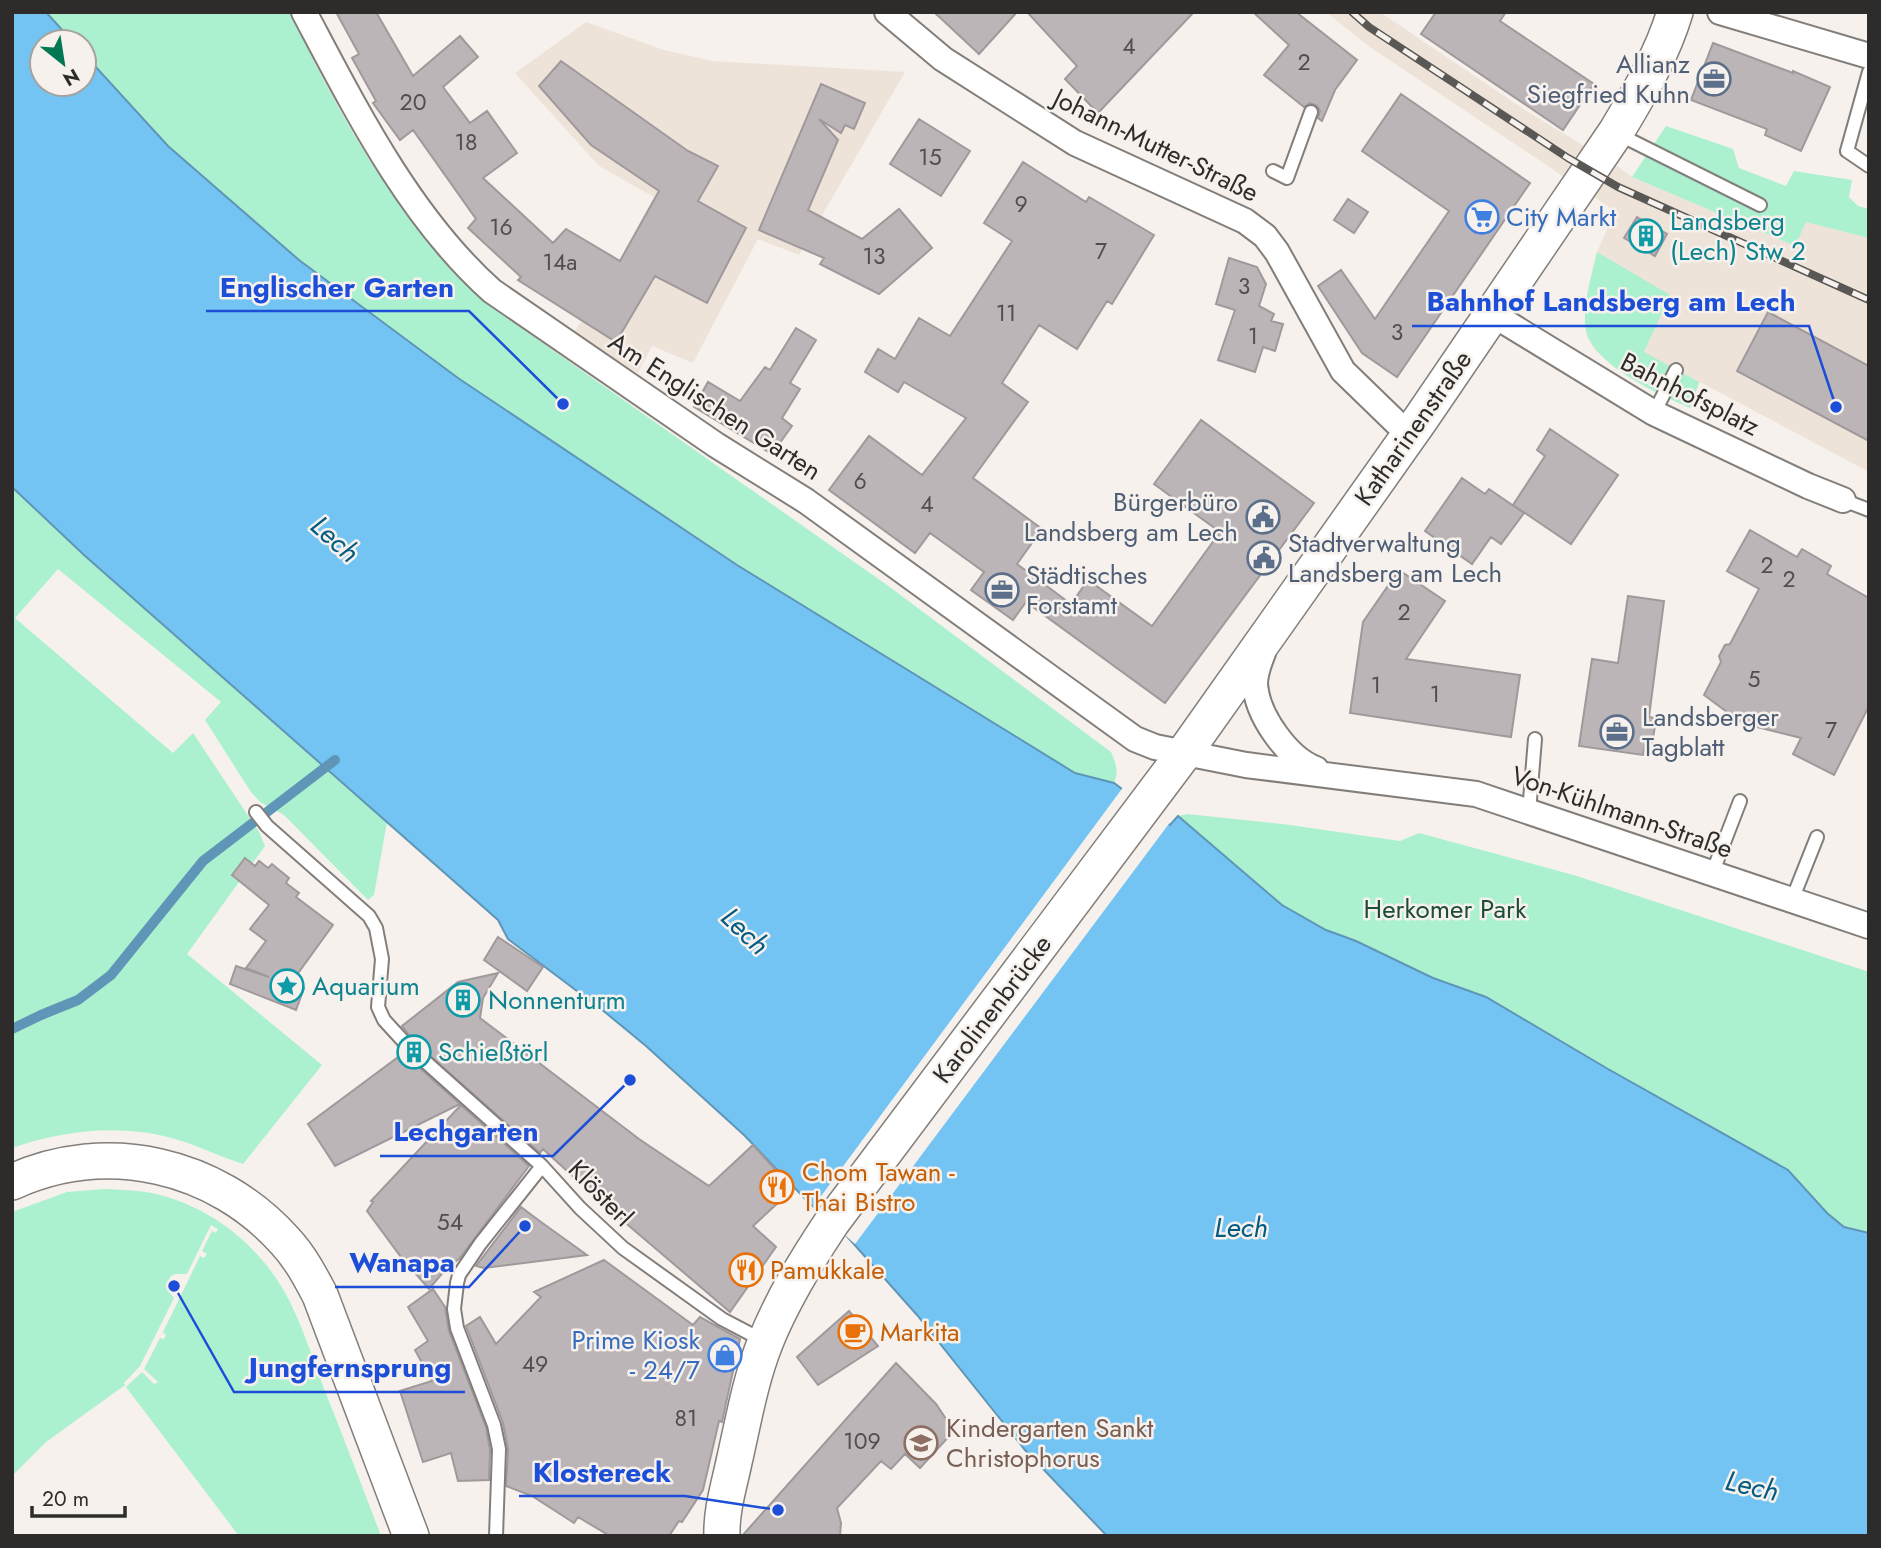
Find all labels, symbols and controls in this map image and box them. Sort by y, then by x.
north arrow [28,28,98,98]
house number: 4 [1122,29,1136,63]
house number: 2 [1297,45,1311,79]
place label: Allianz Siegfried Kuhn [1527,45,1690,113]
office icon: Allianz Siegfried Kuhn [1695,60,1733,98]
text: N [58,62,85,93]
street label: Johann-Mutter-Straße [1044,77,1265,211]
house number: 20 [400,85,426,119]
house number: 18 [455,125,477,159]
house number: 15 [918,140,942,174]
house number: 9 [1014,187,1028,221]
supermarket icon: City Markt [1463,198,1501,236]
place label: City Markt [1506,198,1617,236]
place label: Landsberg (Lech) Stw 2 [1670,202,1806,270]
house number: 16 [489,210,513,244]
building icon: Landsberg (Lech) Stw 2 [1627,217,1665,255]
house number: 7 [1095,234,1107,268]
house number: 13 [863,239,885,273]
house number: 14a [543,245,577,279]
callout: Englischer Garten [206,262,469,311]
text: Englischer Garten [220,267,454,308]
house number: 3 [1238,269,1250,303]
callout: Bahnhof Landsberg am Lech [1412,277,1809,326]
text: Bahnhof Landsberg am Lech [1426,281,1796,322]
house number: 11 [996,296,1016,330]
house number: 3 [1391,315,1403,349]
house number: 1 [1248,319,1258,353]
street label: Am Englischen Garten [601,323,829,489]
street label: Katharinenstraße [1345,342,1481,514]
street label: Bahnhofsplatz [1614,343,1766,445]
house number: 6 [853,464,867,498]
place label: Bürgerbüro Landsberg am Lech [1024,483,1238,551]
house number: 4 [920,487,934,521]
public building icon: Bürgerbüro Landsberg am Lech [1244,498,1282,536]
water label: Lech [301,506,369,572]
place label: Stadtverwaltung Landsberg am Lech [1288,524,1502,592]
public building icon: Stadtverwaltung Landsberg am Lech [1245,539,1283,577]
house number: 2 [1760,548,1774,582]
place label: Städtisches Forstamt [1026,556,1147,624]
house number: 2 [1782,562,1796,596]
office icon: Städtisches Forstamt [983,571,1021,609]
house number: 2 [1397,595,1411,629]
house number: 5 [1748,662,1761,696]
house number: 1 [1371,668,1381,702]
house number: 1 [1430,677,1440,711]
place label: Landsberger Tagblatt [1642,698,1779,766]
office icon: Landsberger Tagblatt [1598,713,1636,751]
house number: 7 [1825,713,1837,747]
street label: Von-Kühlmann-Straße [1506,756,1738,868]
park label: Herkomer Park [1364,890,1527,928]
water label: Lech [712,898,778,964]
street label: Karolinenbrücke [923,927,1061,1091]
place icon: Aquarium [268,967,306,1005]
place label: Aquarium [312,967,420,1005]
building icon: Nonnenturm [444,981,482,1019]
place label: Nonnenturm [488,981,626,1019]
building icon: Schießtörl [395,1033,433,1071]
place label: Schießtörl [438,1033,549,1071]
callout: Lechgarten [380,1107,553,1156]
text: Lechgarten [393,1111,539,1152]
street label: Klösterl [560,1151,642,1235]
place label: Chom Tawan - Thai Bistro [802,1153,955,1221]
restaurant icon: Chom Tawan - Thai Bistro [758,1168,796,1206]
house number: 54 [437,1205,463,1239]
water label: Lech [1214,1207,1268,1248]
callout: Wanapa [335,1238,469,1287]
text: Wanapa [349,1242,455,1283]
restaurant icon: Pamukkale [727,1251,765,1289]
place label: Pamukkale [770,1251,885,1289]
cafe icon: Markita [836,1313,874,1351]
place label: Markita [880,1313,959,1351]
place label: Prime Kiosk - 24/7 [572,1321,701,1389]
shop icon: Prime Kiosk - 24/7 [706,1336,744,1374]
callout: Jungfernsprung [234,1343,465,1392]
text: Jungfernsprung [244,1347,451,1388]
house number: 49 [522,1347,548,1381]
house number: 81 [675,1401,697,1435]
place label: Kindergarten Sankt Christophorus [946,1409,1154,1477]
house number: 109 [843,1424,881,1458]
school or university icon: Kindergarten Sankt Christophorus [902,1424,940,1462]
callout: Klostereck [519,1447,685,1496]
text: Klostereck [533,1452,671,1493]
water label: Lech [1721,1460,1783,1512]
scale bar [32,1474,124,1518]
text: 20 m [42,1484,89,1514]

